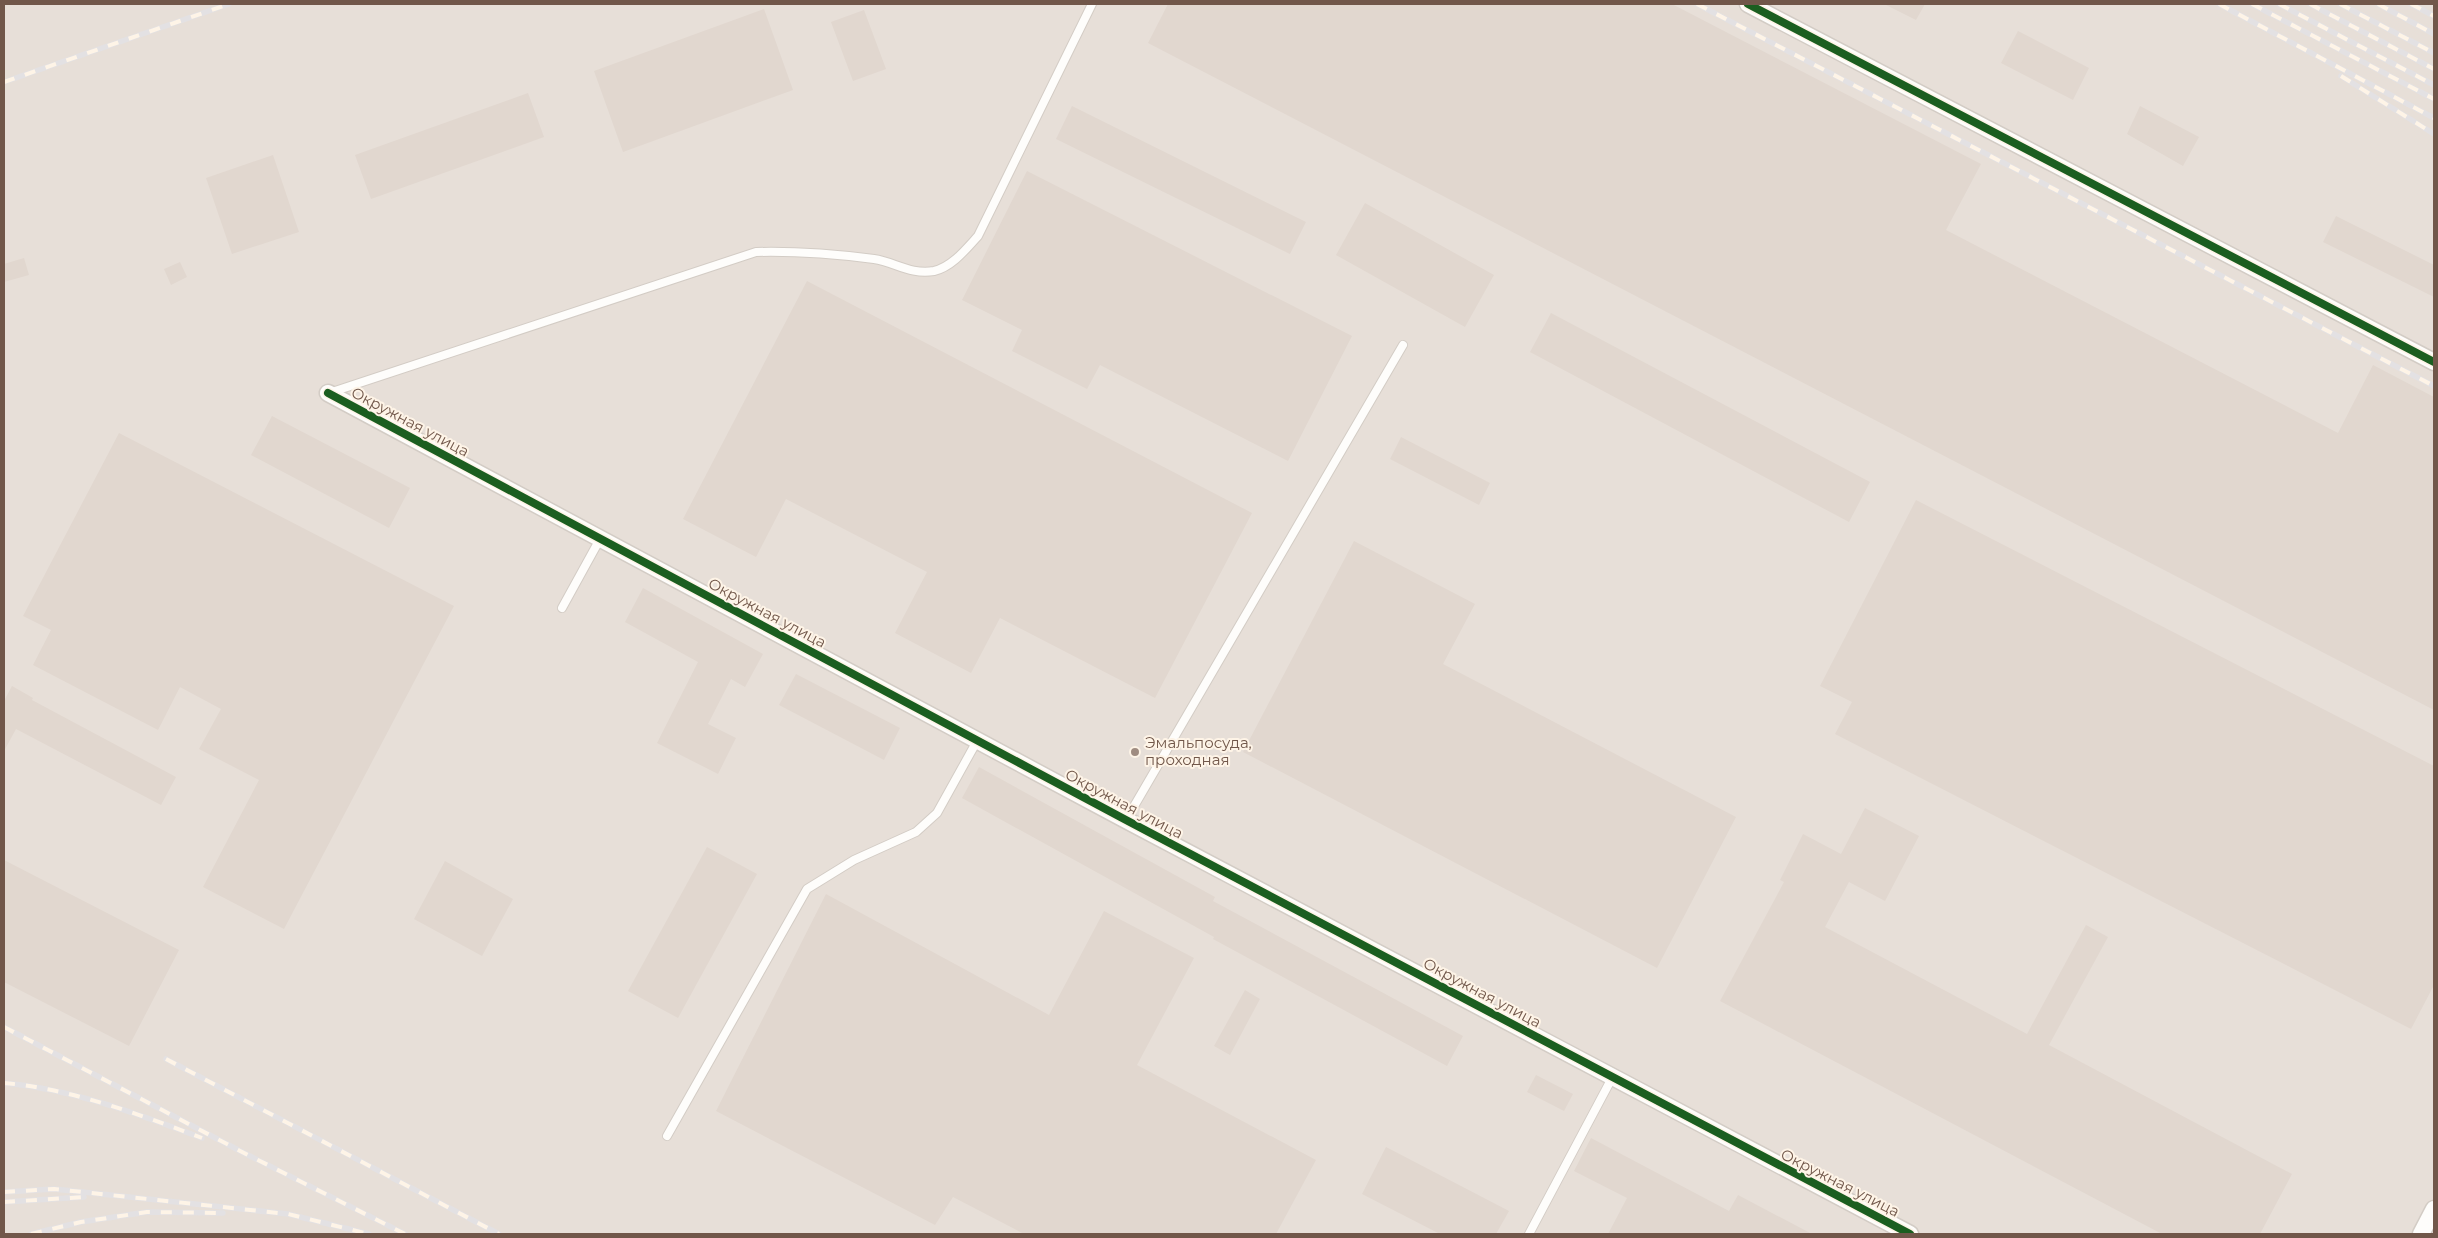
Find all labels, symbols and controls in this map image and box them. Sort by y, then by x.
street label: Окружная улица [348,382,472,461]
street label: Окружная улица [705,573,829,652]
place label: Эмальпосуда, проходная [1145,733,1252,769]
marker: Эмальпосуда, проходная [1129,746,1141,758]
street label: Окружная улица [1062,764,1186,843]
street label: Окружная улица [1420,953,1544,1032]
street label: Окружная улица [1778,1144,1903,1221]

